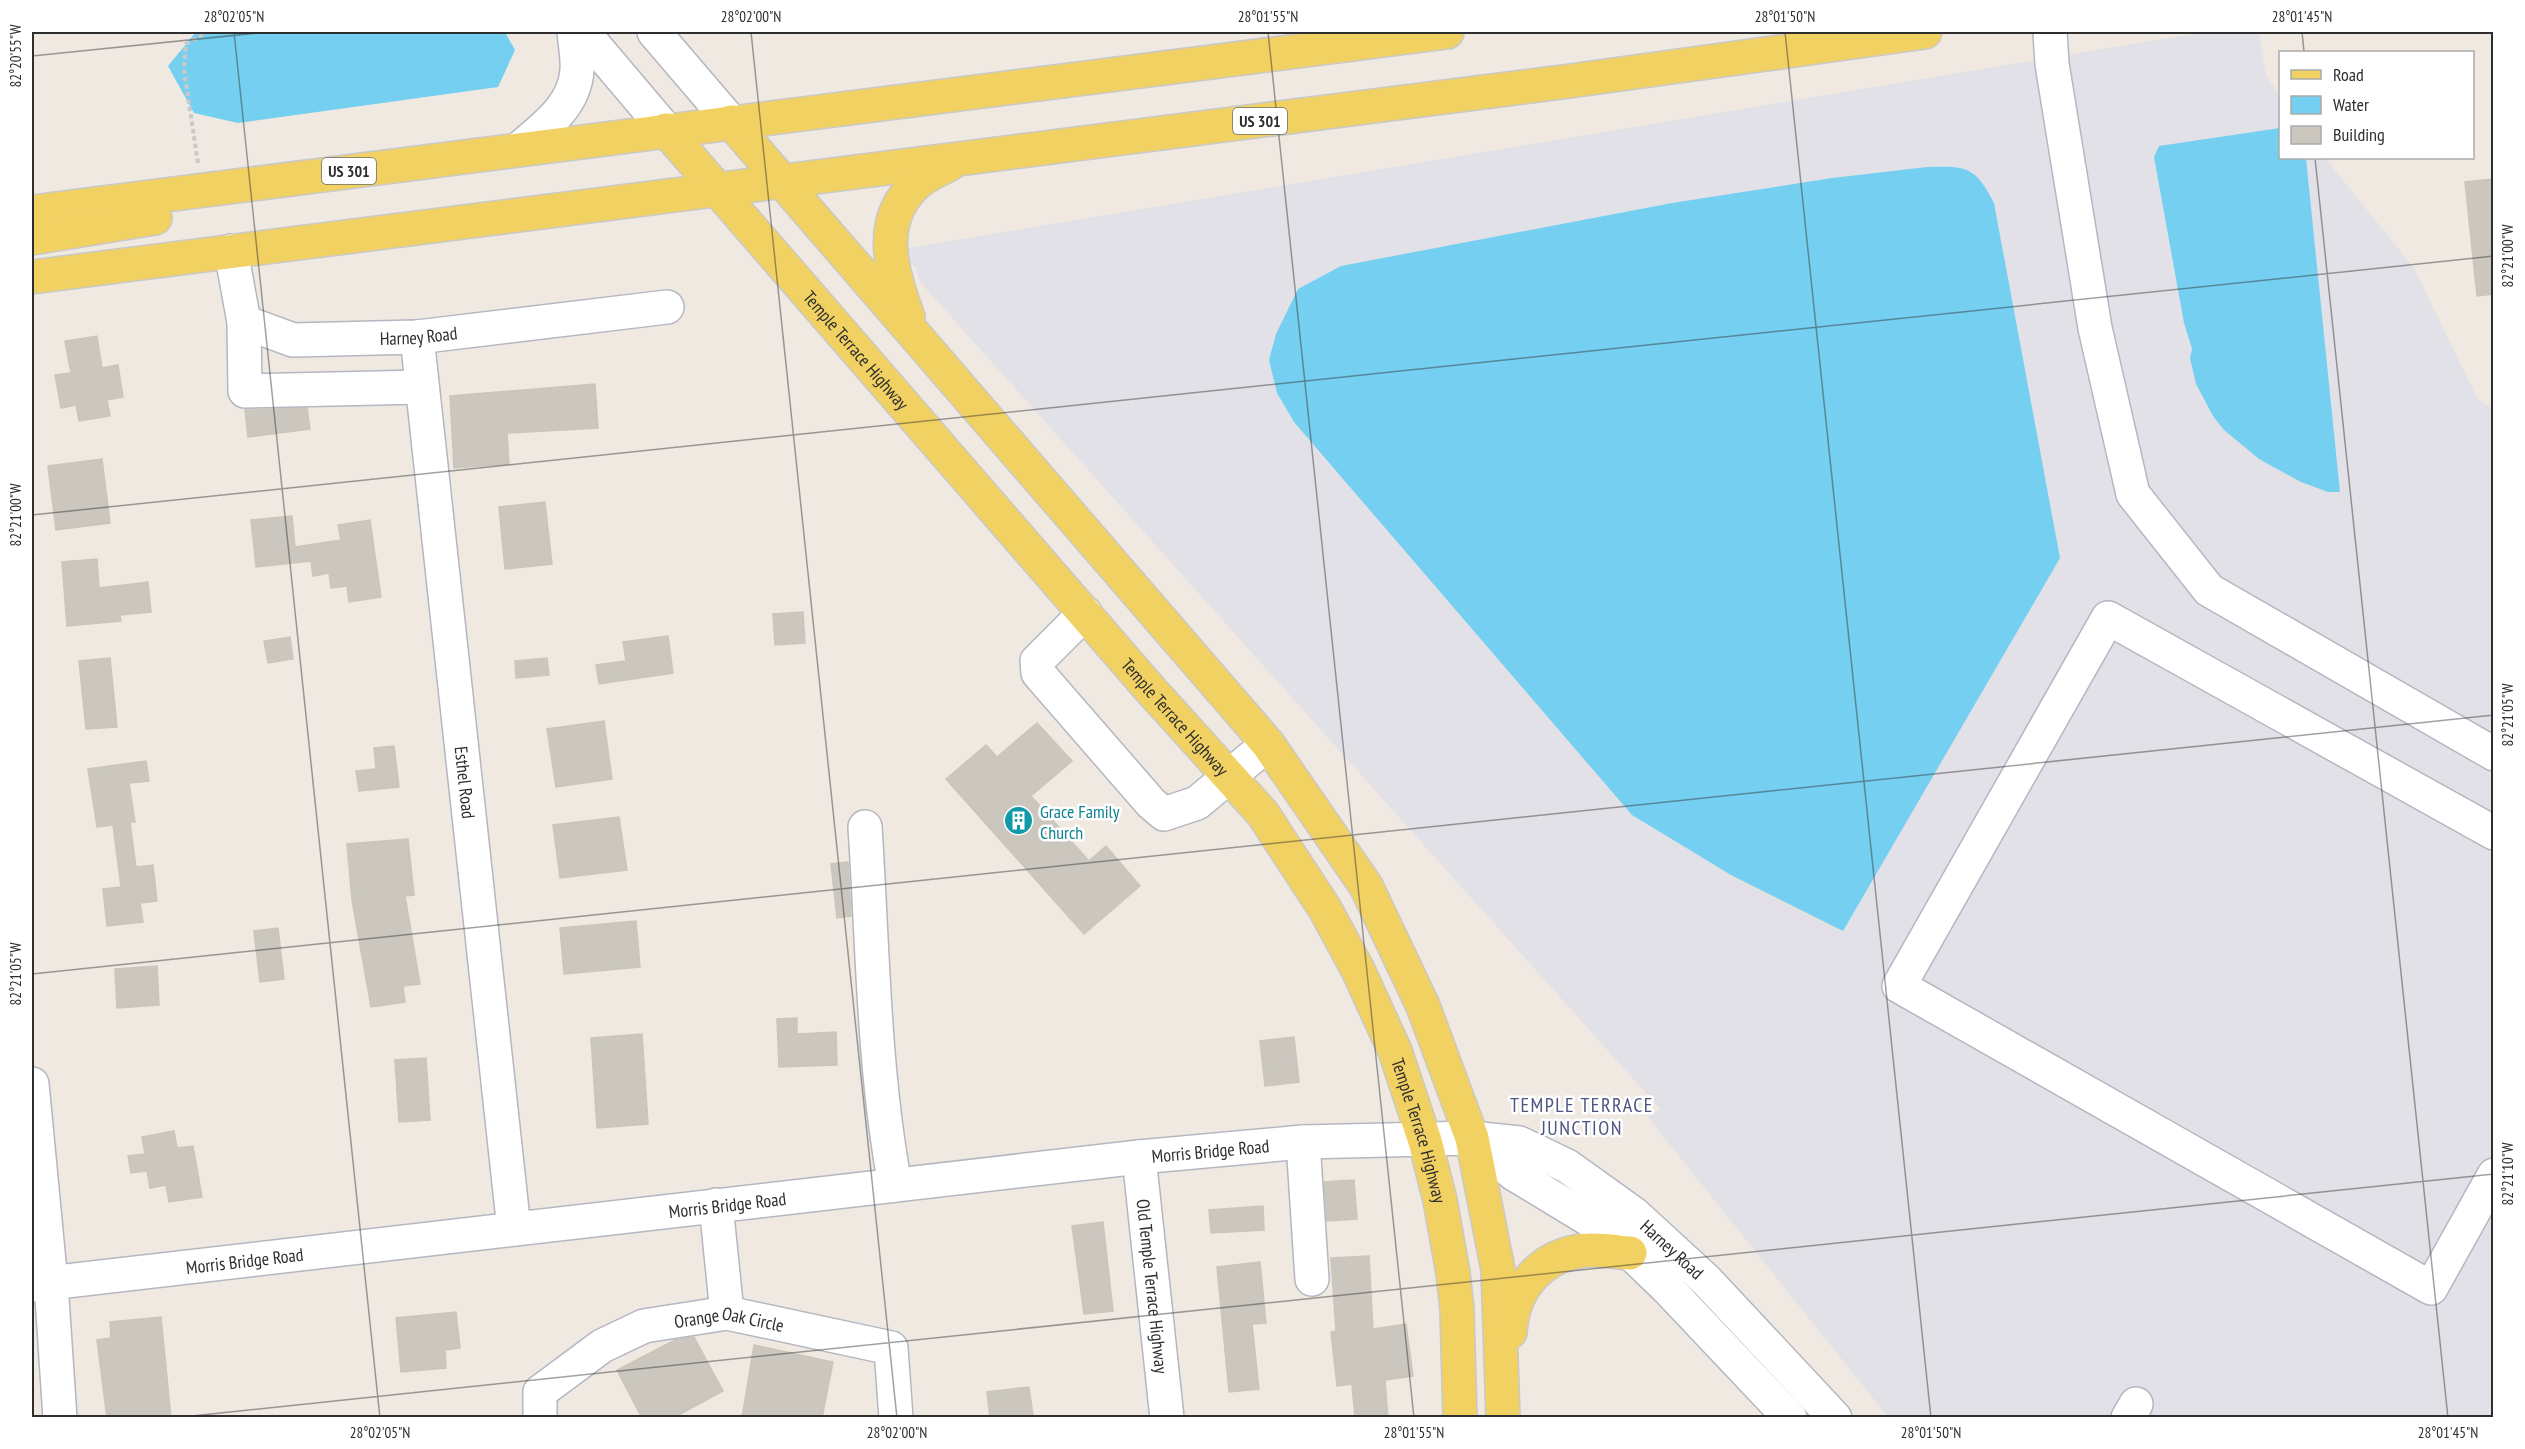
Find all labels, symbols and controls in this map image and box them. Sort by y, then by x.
text: 28°02'05"N [204,7,264,26]
text: 28°02'00"N [721,7,781,26]
text: 28°01'55"N [1238,7,1298,26]
text: 28°01'50"N [1755,7,1815,26]
text: 28°01'45"N [2272,7,2332,26]
text: 82°20'55"W [6,24,25,88]
legend [2279,51,2474,159]
text: Road [2333,63,2364,86]
text: Water [2333,93,2369,116]
road number: US 301 [1233,108,1287,134]
text: Building [2333,123,2385,146]
road number: US 301 [322,158,376,184]
text: 82°21'00"W [2498,224,2517,288]
street label: Temple Terrace Highway [799,286,914,414]
street label: Harney Road [379,321,458,349]
text: 82°21'00"W [6,483,25,547]
street label: Temple Terrace Highway [1117,653,1234,780]
text: 82°21'05"W [2498,683,2517,747]
street label: Esthel Road [450,745,481,820]
place label: Grace Family Church [1040,800,1120,844]
building icon: Grace Family Church [1003,805,1035,837]
text: 82°21'05"W [6,942,25,1006]
street label: Temple Terrace Highway [1387,1055,1452,1206]
district label: TEMPLE TERRACE JUNCTION [1510,1092,1654,1141]
street label: Morris Bridge Road [1151,1134,1270,1167]
text: 82°21'10"W [2498,1142,2517,1206]
street label: Morris Bridge Road [668,1186,787,1223]
street label: Old Temple Terrace Highway [1132,1198,1174,1375]
street label: Harney Road [1636,1214,1709,1284]
street label: Morris Bridge Road [185,1242,304,1279]
street label: Orange Oak Circle [672,1301,786,1336]
text: 28°02'05"N [350,1423,410,1442]
text: 28°02'00"N [867,1423,927,1442]
text: 28°01'55"N [1384,1423,1444,1442]
text: 28°01'50"N [1901,1423,1961,1442]
text: 28°01'45"N [2418,1423,2478,1442]

